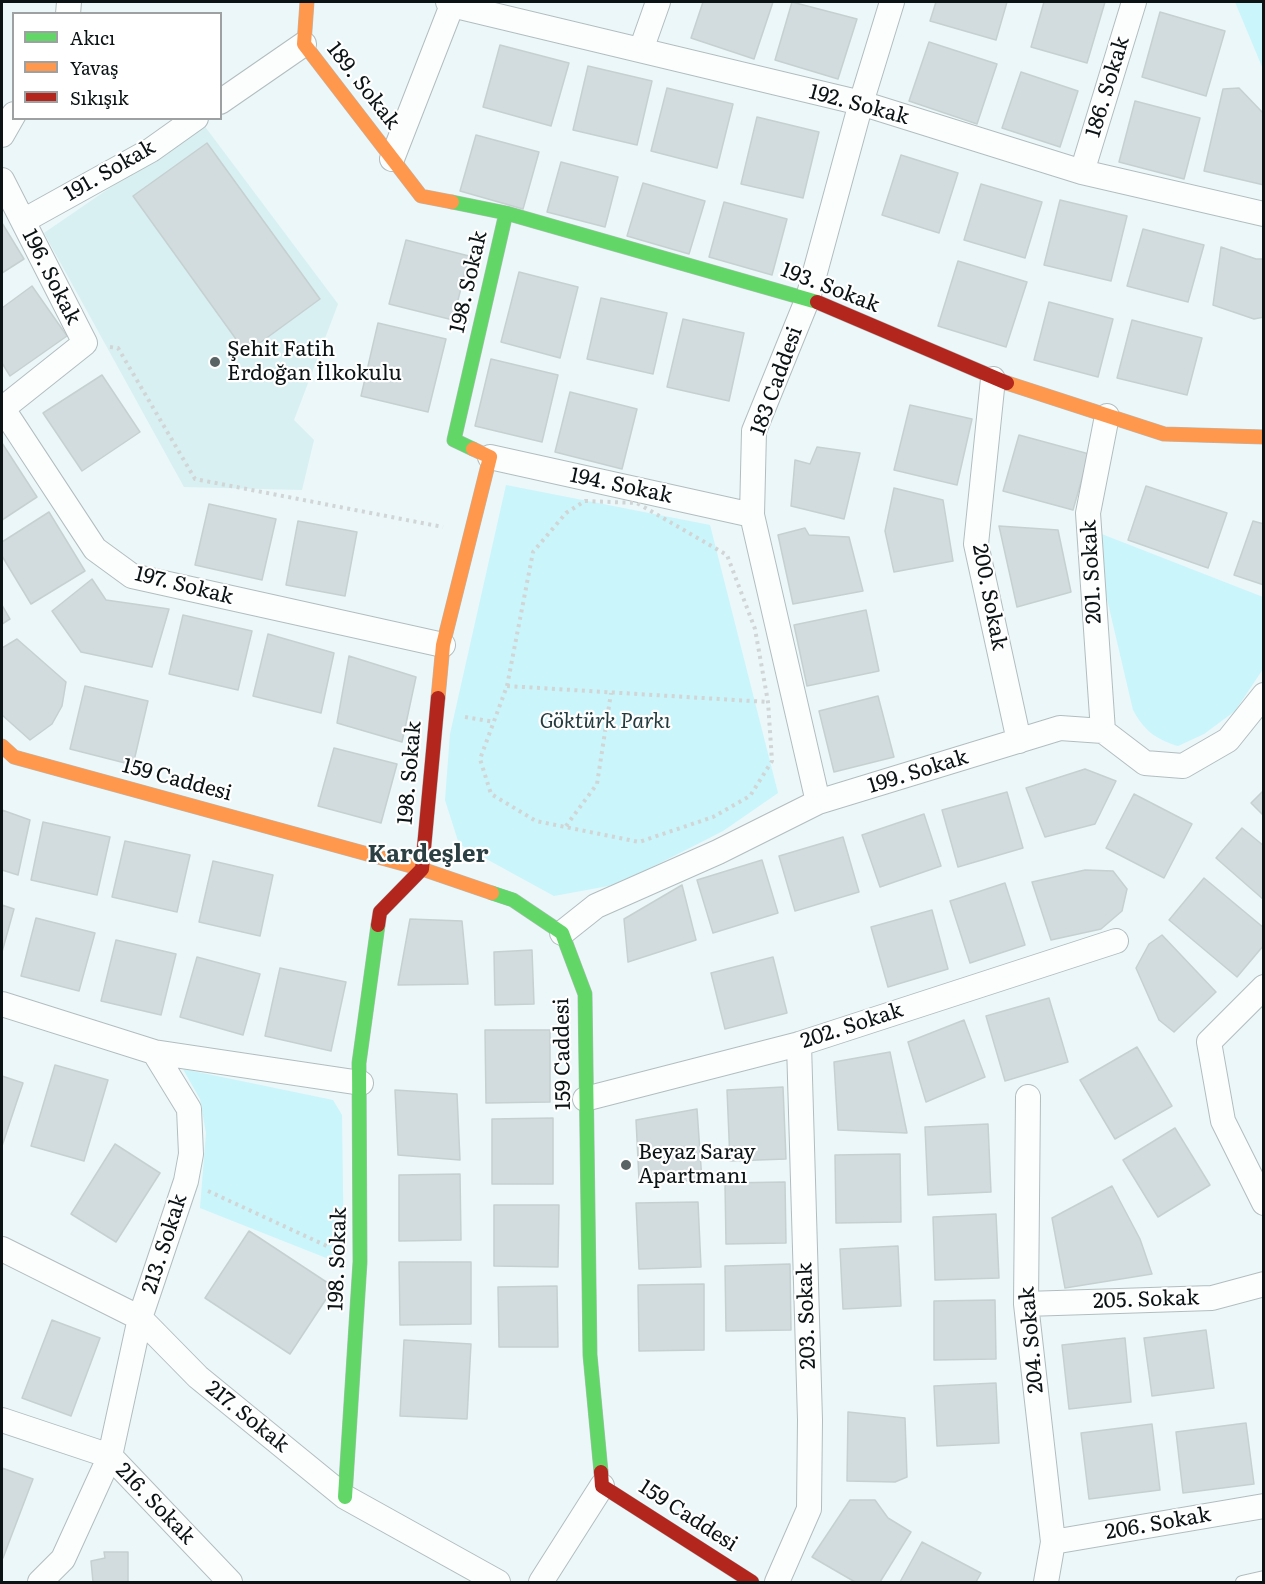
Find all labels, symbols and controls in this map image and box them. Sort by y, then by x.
legend [12,12,222,120]
text: Akıcı [70,24,115,51]
street label: 186. Sokak [1081,34,1135,140]
street label: 189. Sokak [321,37,405,135]
text: Yavaş [70,54,118,81]
street label: 192. Sokak [806,80,912,130]
text: Sıkışık [70,84,129,111]
street label: 191. Sokak [60,135,160,207]
street label: 196. Sokak [16,225,86,329]
street label: 198. Sokak [445,229,493,335]
street label: 193. Sokak [777,258,883,318]
street label: 183 Caddesi [746,323,808,439]
place label: Şehit Fatih Erdoğan İlkokulu [227,337,402,387]
marker: Şehit Fatih Erdoğan İlkokulu [208,355,222,369]
street label: 194. Sokak [568,463,674,509]
street label: 201. Sokak [1077,519,1107,625]
street label: 200. Sokak [966,542,1012,652]
street label: 197. Sokak [132,562,236,610]
park label: Göktürk Parkı [539,709,671,735]
street label: 198. Sokak [393,720,427,826]
street label: 199. Sokak [865,745,971,799]
street label: 159 Caddesi [119,753,235,807]
district label: Kardeşler [368,841,488,869]
street label: 159 Caddesi [549,998,577,1110]
street label: 202. Sokak [798,998,906,1054]
place label: Beyaz Saray Apartmanı [638,1140,756,1190]
marker: Beyaz Saray Apartmanı [619,1158,633,1172]
street label: 213. Sokak [137,1191,193,1297]
street label: 198. Sokak [324,1207,352,1311]
street label: 203. Sokak [793,1262,821,1370]
street label: 204. Sokak [1015,1286,1049,1394]
street label: 205. Sokak [1093,1286,1199,1314]
street label: 217. Sokak [200,1376,294,1458]
street label: 216. Sokak [110,1458,200,1550]
street label: 159 Caddesi [634,1475,742,1557]
street label: 206. Sokak [1103,1502,1213,1546]

